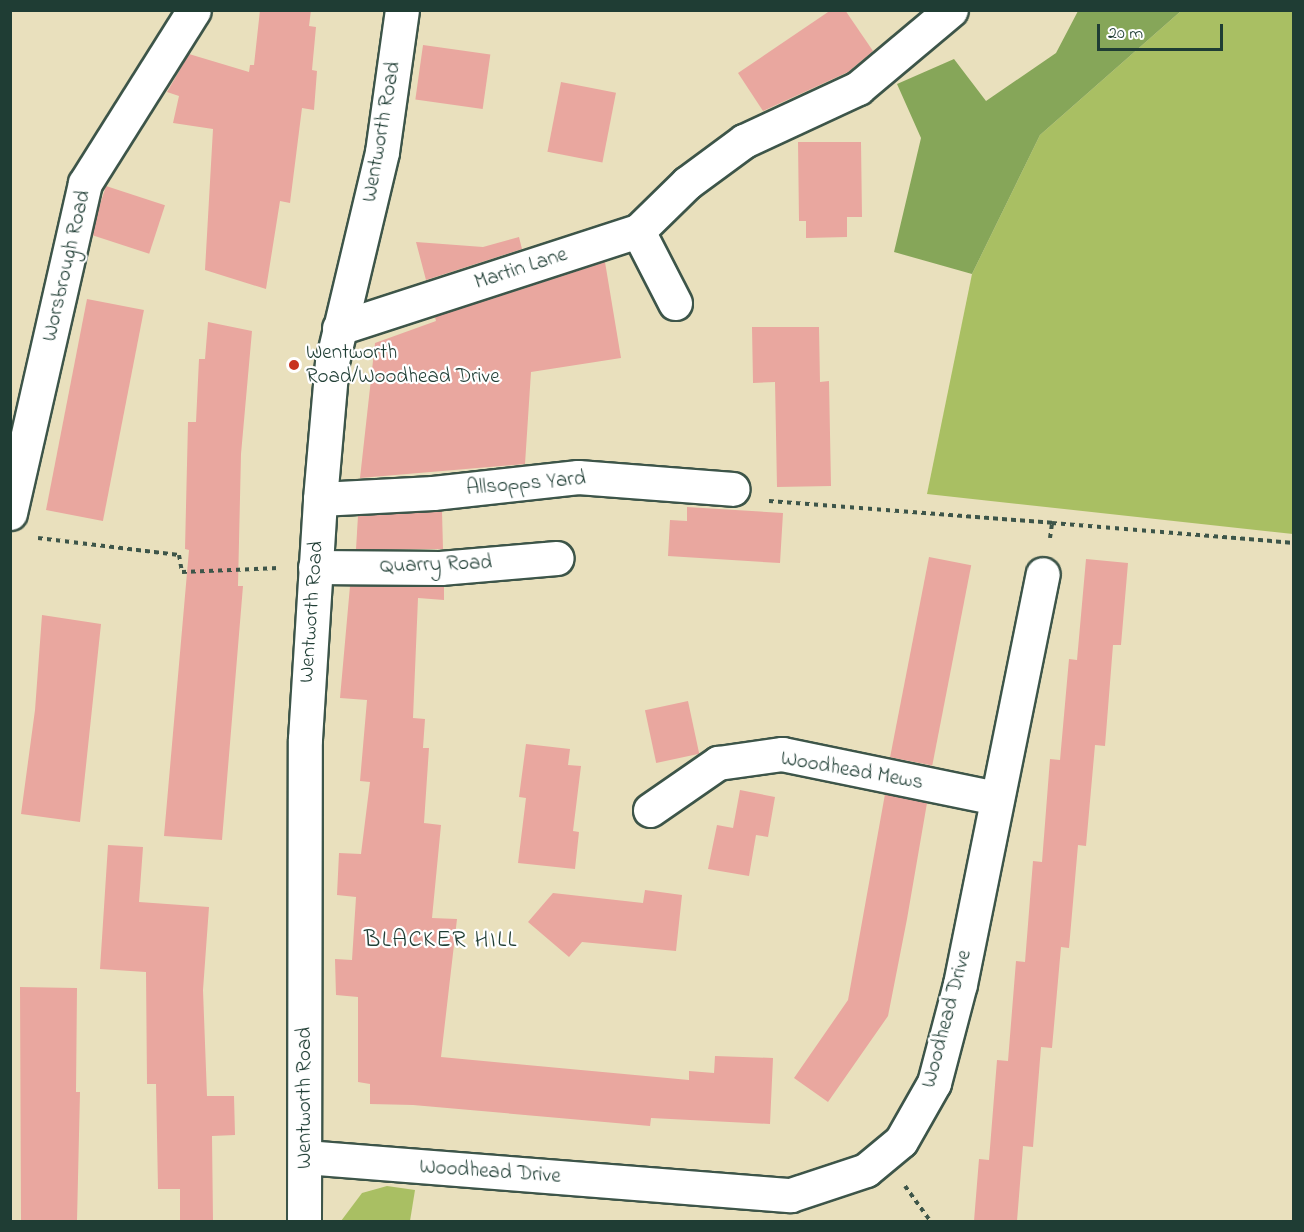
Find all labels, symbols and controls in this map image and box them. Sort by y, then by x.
scale bar [1100,12,1226,50]
text: 20 m [1108,21,1143,47]
street label: Wentworth Road [357,60,407,204]
street label: Worsbrough Road [37,188,97,344]
street label: Martin Lane [471,242,571,296]
place label: Wentworth Road/Woodhead Drive [306,340,500,390]
marker: Wentworth Road/Woodhead Drive [287,358,301,372]
street label: Allsopps Yard [465,466,587,502]
street label: Wentworth Road [294,540,330,684]
street label: Quarry Road [379,550,493,580]
street label: Woodhead Mews [779,746,925,796]
district label: BLACKER HILL [364,927,518,955]
street label: Woodhead Drive [917,947,977,1091]
street label: Wentworth Road [292,1027,318,1169]
street label: Woodhead Drive [419,1154,561,1190]

